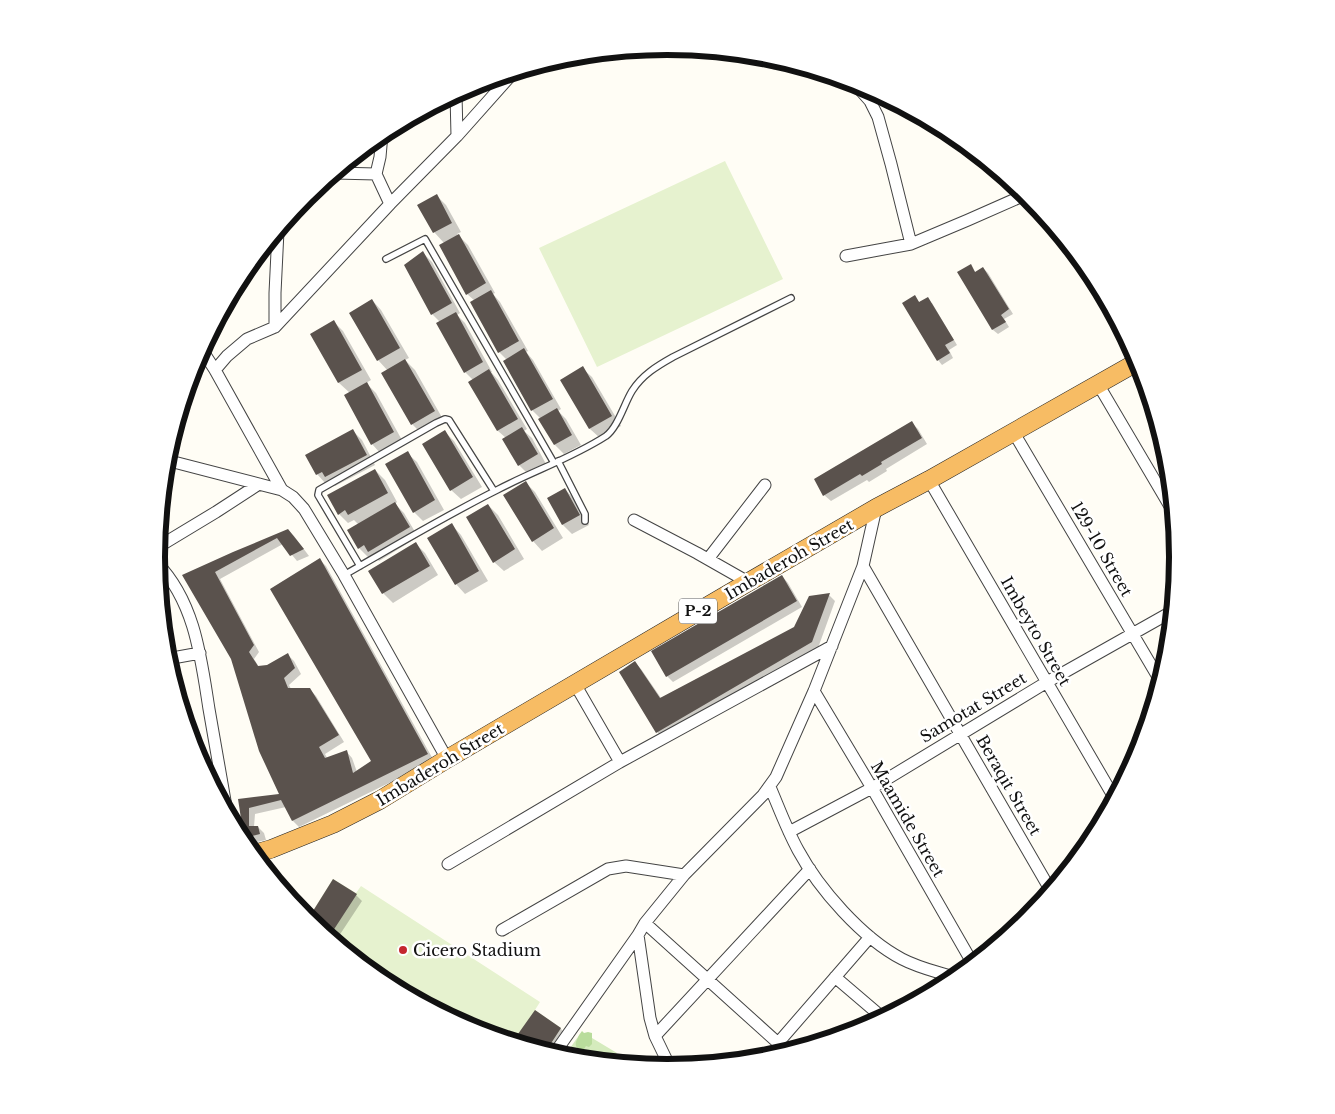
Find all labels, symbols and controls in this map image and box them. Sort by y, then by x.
street label: 129-10 Street [1067,498,1137,600]
street label: Imbaderoh Street [721,514,857,604]
street label: Imbeyto Street [997,573,1075,689]
road number: P-2 [679,598,717,624]
street label: Samotat Street [916,667,1030,747]
street label: Imbaderoh Street [373,718,507,810]
street label: Beraqit Street [972,731,1046,839]
street label: Maamide Street [867,757,949,881]
place label: Cicero Stadium [413,940,541,960]
marker: Cicero Stadium [397,944,409,956]

